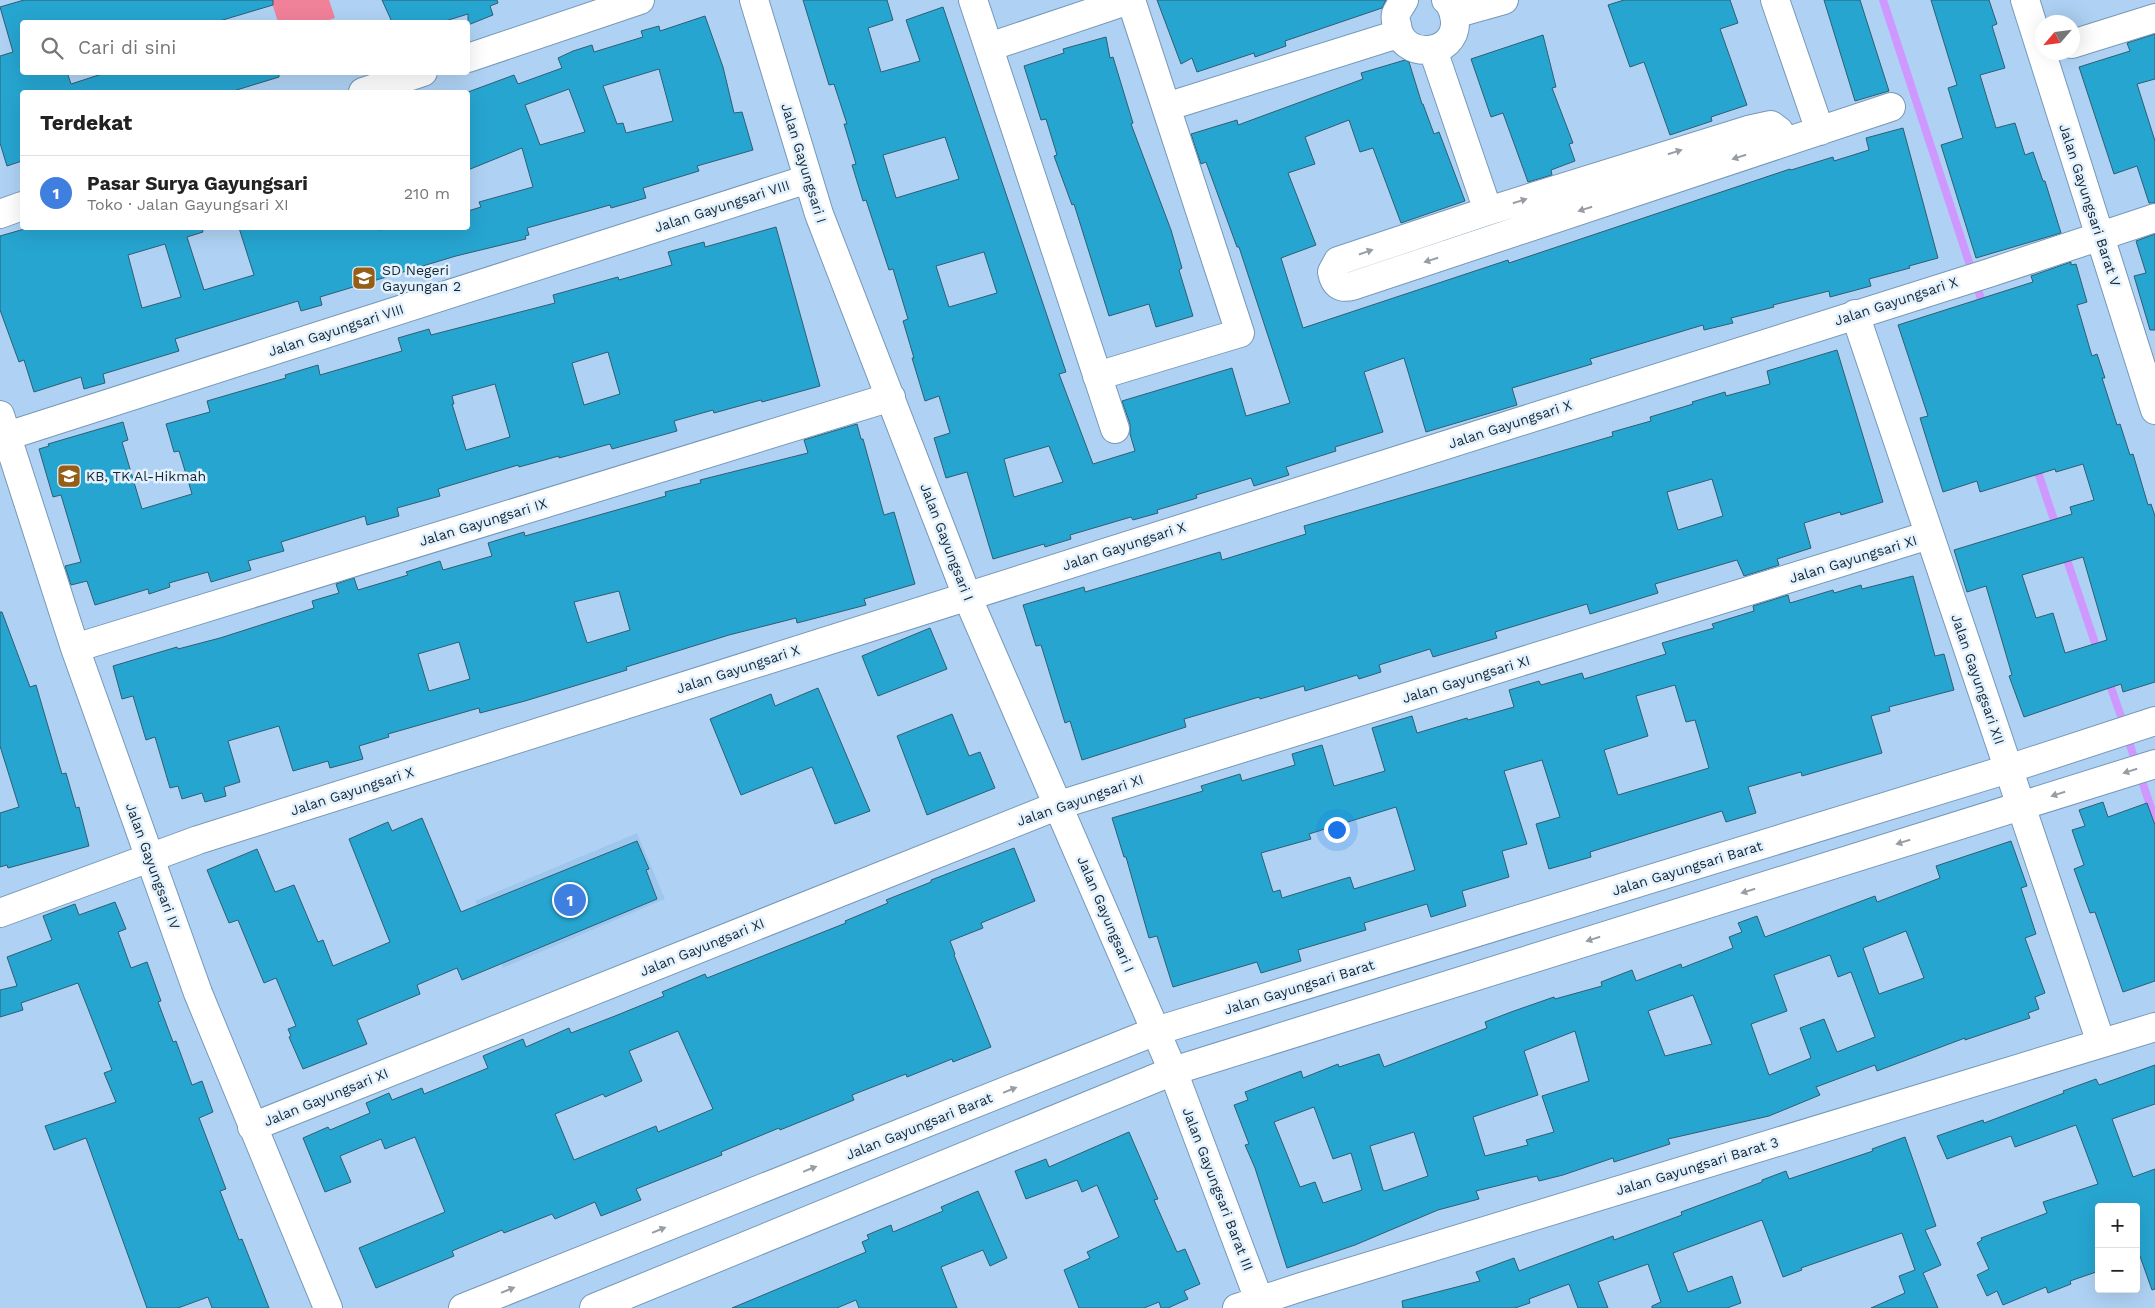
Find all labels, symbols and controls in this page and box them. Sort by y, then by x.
north arrow [2035,15,2080,60]
search box [20,20,470,75]
icon: search [38,34,66,62]
text: Cari di sini [78,36,176,59]
street label: Jalan Gayungsari I [778,101,830,225]
text: Terdekat [40,110,132,135]
street label: Jalan Gayungsari Barat V [2056,122,2124,288]
one-way arrow [1668,148,1683,156]
one-way arrow [1731,153,1746,161]
text: Pasar Surya Gayungsari [87,172,308,195]
street label: Jalan Gayungsari VIII [652,177,792,235]
text: 1 [53,184,59,203]
text: 210 m [404,184,450,203]
text: Toko · Jalan Gayungsari XI [87,195,289,214]
one-way arrow [1513,196,1528,204]
one-way arrow [1577,206,1592,213]
one-way arrow [1359,247,1374,255]
one-way arrow [1423,257,1438,265]
place label: SD Negeri Gayungan 2 [382,262,461,294]
school or university icon: SD Negeri Gayungan 2 [351,265,377,291]
street label: Jalan Gayungsari X [1832,274,1960,328]
street label: Jalan Gayungsari VIII [266,301,406,359]
street label: Jalan Gayungsari X [1446,397,1574,451]
school or university icon: KB, TK Al-Hikmah [56,463,82,489]
place label: KB, TK Al-Hikmah [86,468,206,484]
street label: Jalan Gayungsari I [917,481,977,603]
street label: Jalan Gayungsari IX [417,495,549,549]
street label: Jalan Gayungsari X [1060,519,1188,573]
street label: Jalan Gayungsari XI [1787,532,1919,586]
street label: Jalan Gayungsari XII [1948,612,2008,746]
street label: Jalan Gayungsari X [674,642,802,696]
street label: Jalan Gayungsari XI [1400,652,1532,706]
street label: Jalan Gayungsari X [288,764,416,818]
one-way arrow [2122,768,2137,776]
street label: Jalan Gayungsari XI [1015,771,1145,829]
one-way arrow [2050,790,2065,798]
street label: Jalan Gayungsari IV [123,800,183,932]
your location [1324,817,1350,843]
street label: Jalan Gayungsari Barat [1610,837,1764,899]
one-way arrow [1895,839,1910,847]
street label: Jalan Gayungsari I [1074,854,1138,974]
pin: 1 [554,881,586,919]
one-way arrow [1740,887,1755,895]
street label: Jalan Gayungsari XI [637,915,767,979]
one-way arrow [1585,936,1600,944]
street label: Jalan Gayungsari Barat [1222,956,1376,1018]
street label: Jalan Gayungsari XI [261,1065,391,1129]
one-way arrow [1003,1085,1017,1093]
street label: Jalan Gayungsari Barat [843,1089,995,1163]
street label: Jalan Gayungsari Barat III [1179,1105,1257,1273]
street label: Jalan Gayungsari Barat 3 [1614,1134,1780,1198]
one-way arrow [803,1165,817,1173]
map controls [2095,1203,2140,1293]
button: + [2095,1203,2140,1248]
one-way arrow [652,1225,666,1233]
button: − [2095,1248,2140,1293]
one-way arrow [501,1286,516,1293]

